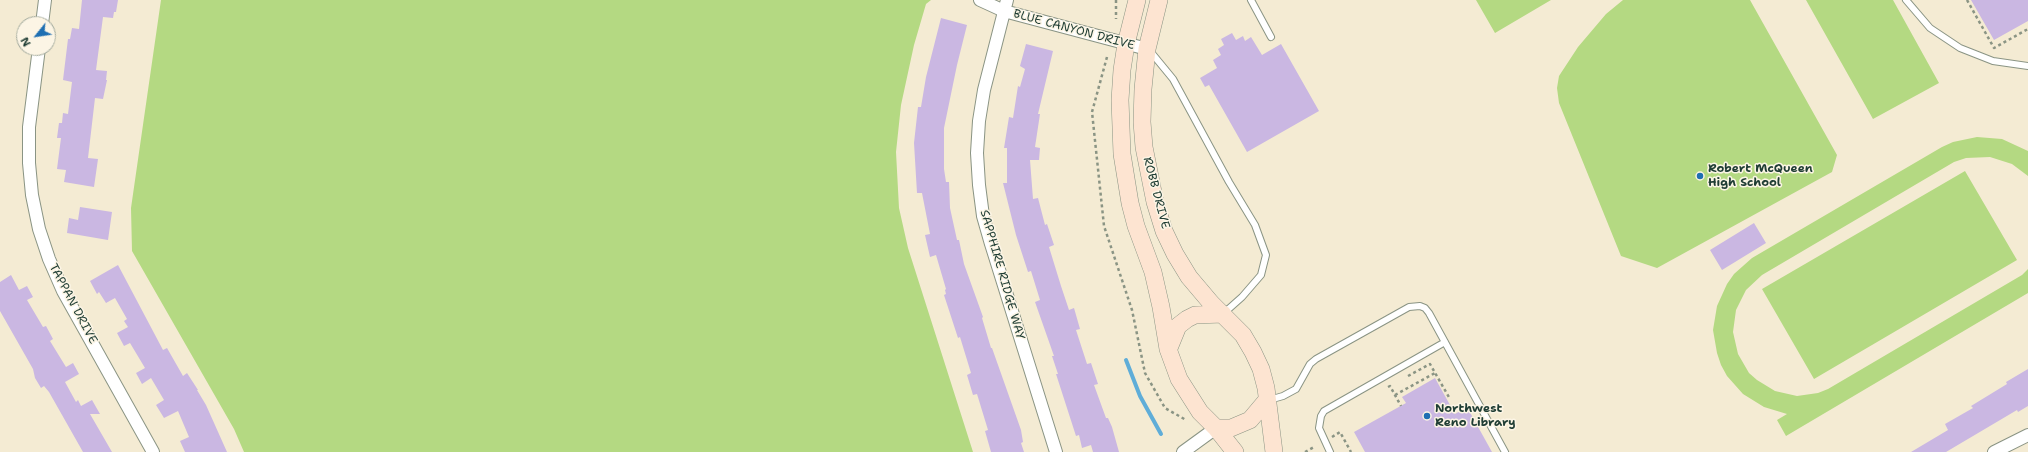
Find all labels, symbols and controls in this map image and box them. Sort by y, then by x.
street label: BLUE CANYON DRIVE [1012,7,1136,53]
north arrow [16,16,56,56]
text: N [17,34,35,49]
street label: ROBB DRIVE [1139,155,1173,231]
place label: Robert McQueen High School [1708,162,1813,190]
marker: Robert McQueen High School [1695,171,1705,181]
street label: SAPPHIRE RIDGE WAY [977,208,1027,342]
street label: TAPPAN DRIVE [46,261,100,347]
place label: Northwest Reno Library [1435,402,1516,430]
marker: Northwest Reno Library [1422,411,1432,421]

